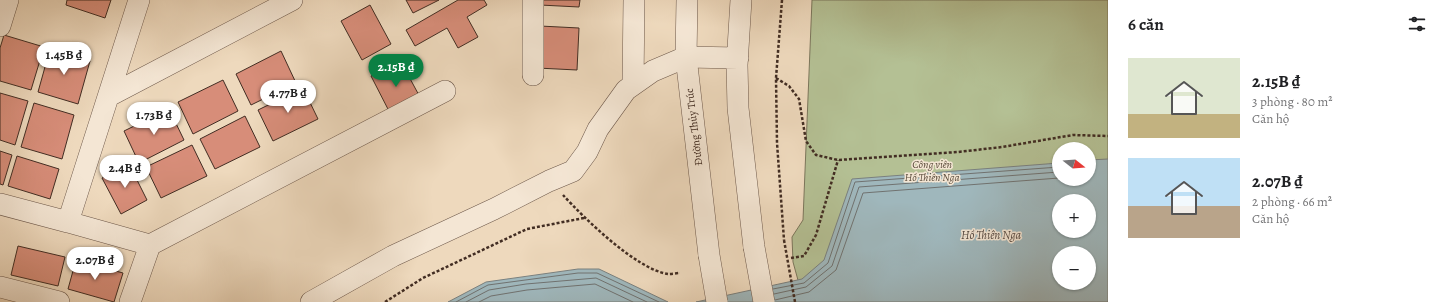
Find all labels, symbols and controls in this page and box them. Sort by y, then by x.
text: 6 căn [1128,13,1164,36]
icon: filters [1406,13,1428,35]
pin: 1.45B ₫ [27,42,101,76]
text: 1.45B ₫ [46,46,82,63]
pin: 2.15B ₫ [359,54,433,88]
text: 2.15B ₫ [377,58,415,75]
text: 2.15B ₫ [1252,70,1301,93]
icon: home [1160,74,1208,122]
pin: 4.77B ₫ [251,80,325,114]
text: 4.77B ₫ [269,84,307,101]
street label: Đường Thủy Trúc [682,87,706,166]
text: 3 phòng · 80 m² [1252,93,1333,110]
pin: 1.73B ₫ [117,102,191,136]
text: 1.73B ₫ [136,106,172,123]
text: Căn hộ [1252,110,1289,127]
north arrow [1052,142,1096,186]
map controls [1052,142,1096,290]
pin: 2.4B ₫ [92,155,158,189]
park label: Công viên Hồ Thiên Nga [904,157,960,185]
text: 2.4B ₫ [108,159,142,176]
text: 2.07B ₫ [1252,170,1303,193]
icon: home [1160,174,1208,222]
text: 2 phòng · 66 m² [1252,193,1332,210]
button: + [1052,194,1096,238]
text: Căn hộ [1252,210,1289,227]
water label: Hồ Thiên Nga [961,227,1022,243]
button: − [1052,246,1096,290]
pin: 2.07B ₫ [58,247,132,281]
text: 2.07B ₫ [76,251,115,268]

